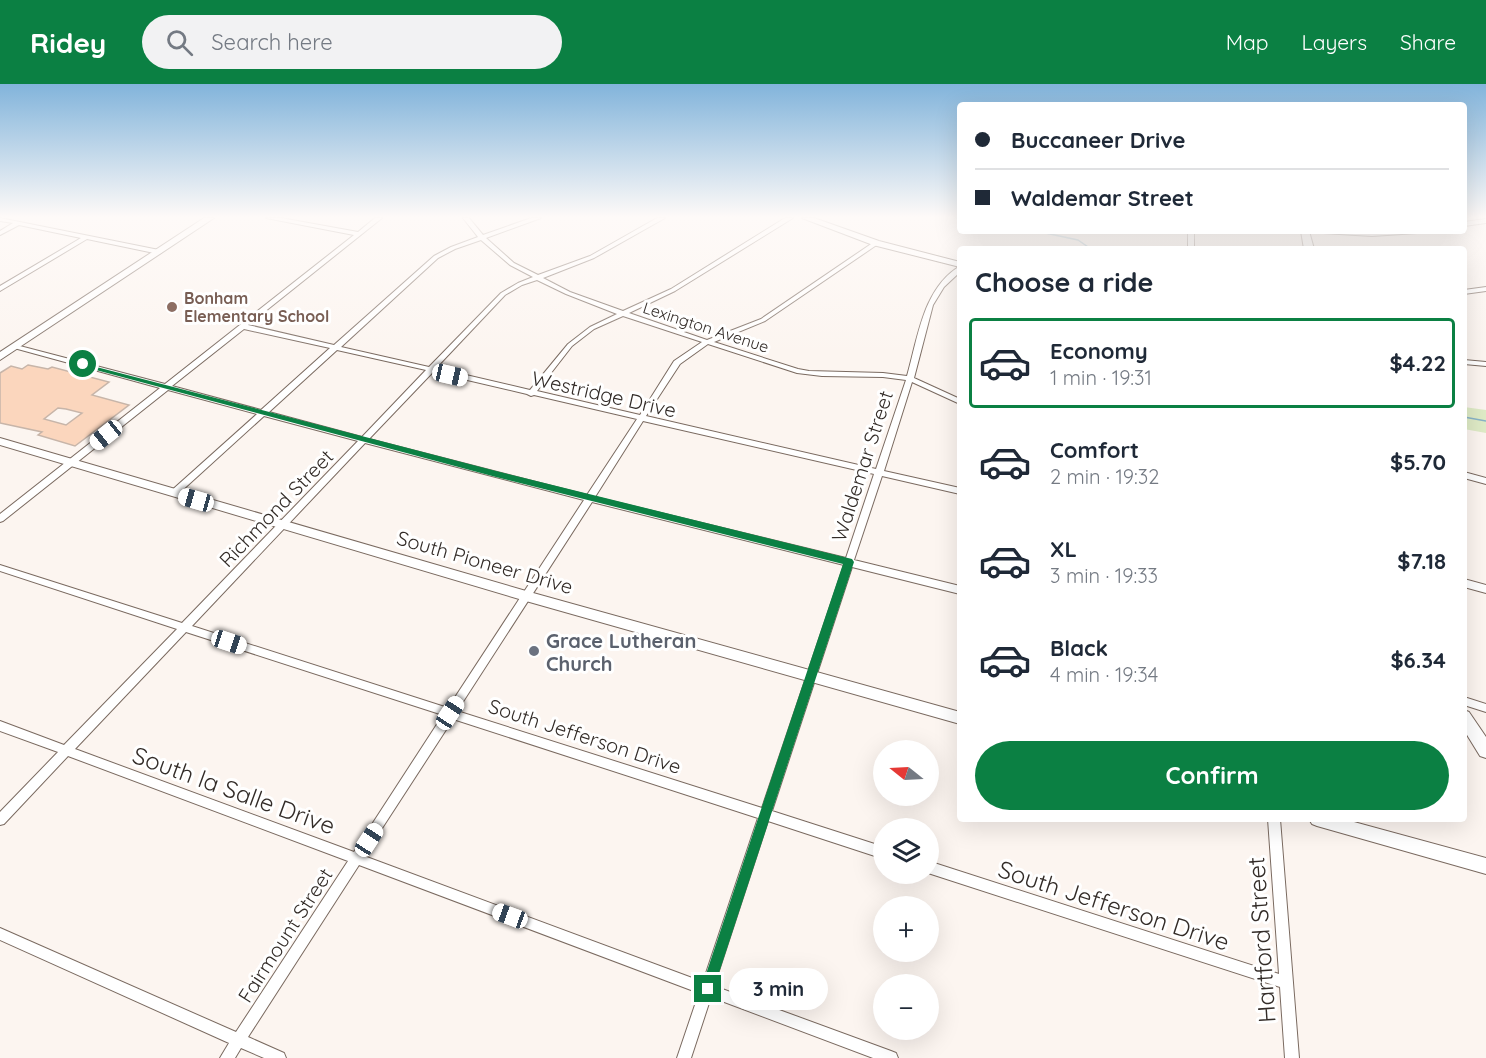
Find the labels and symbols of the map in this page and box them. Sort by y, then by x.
place label: Bonham Elementary School [184,288,329,326]
street label: Lexington Avenue [641,297,771,357]
marker: Bonham Elementary School [165,300,179,314]
route start [69,350,96,377]
car [430,362,470,388]
street label: Westridge Drive [529,365,679,423]
street label: Waldemar Street [826,387,898,545]
car [86,417,126,453]
street label: Richmond Street [214,444,338,572]
car [176,486,216,514]
street label: South Pioneer Drive [394,525,576,599]
car [209,628,249,656]
place label: Grace Lutheran Church [546,628,696,676]
marker: Grace Lutheran Church [527,644,541,658]
car [433,693,467,733]
street label: South Jefferson Drive [486,693,684,779]
street label: South la Salle Drive [129,739,339,841]
north arrow [873,740,939,806]
car [352,820,386,860]
street label: South Jefferson Drive [995,853,1233,957]
street label: Hartford Street [1240,856,1282,1024]
street label: Fairmount Street [232,863,338,1007]
car [490,901,530,931]
callout: 3 min [729,968,828,1010]
route end [694,975,721,1002]

